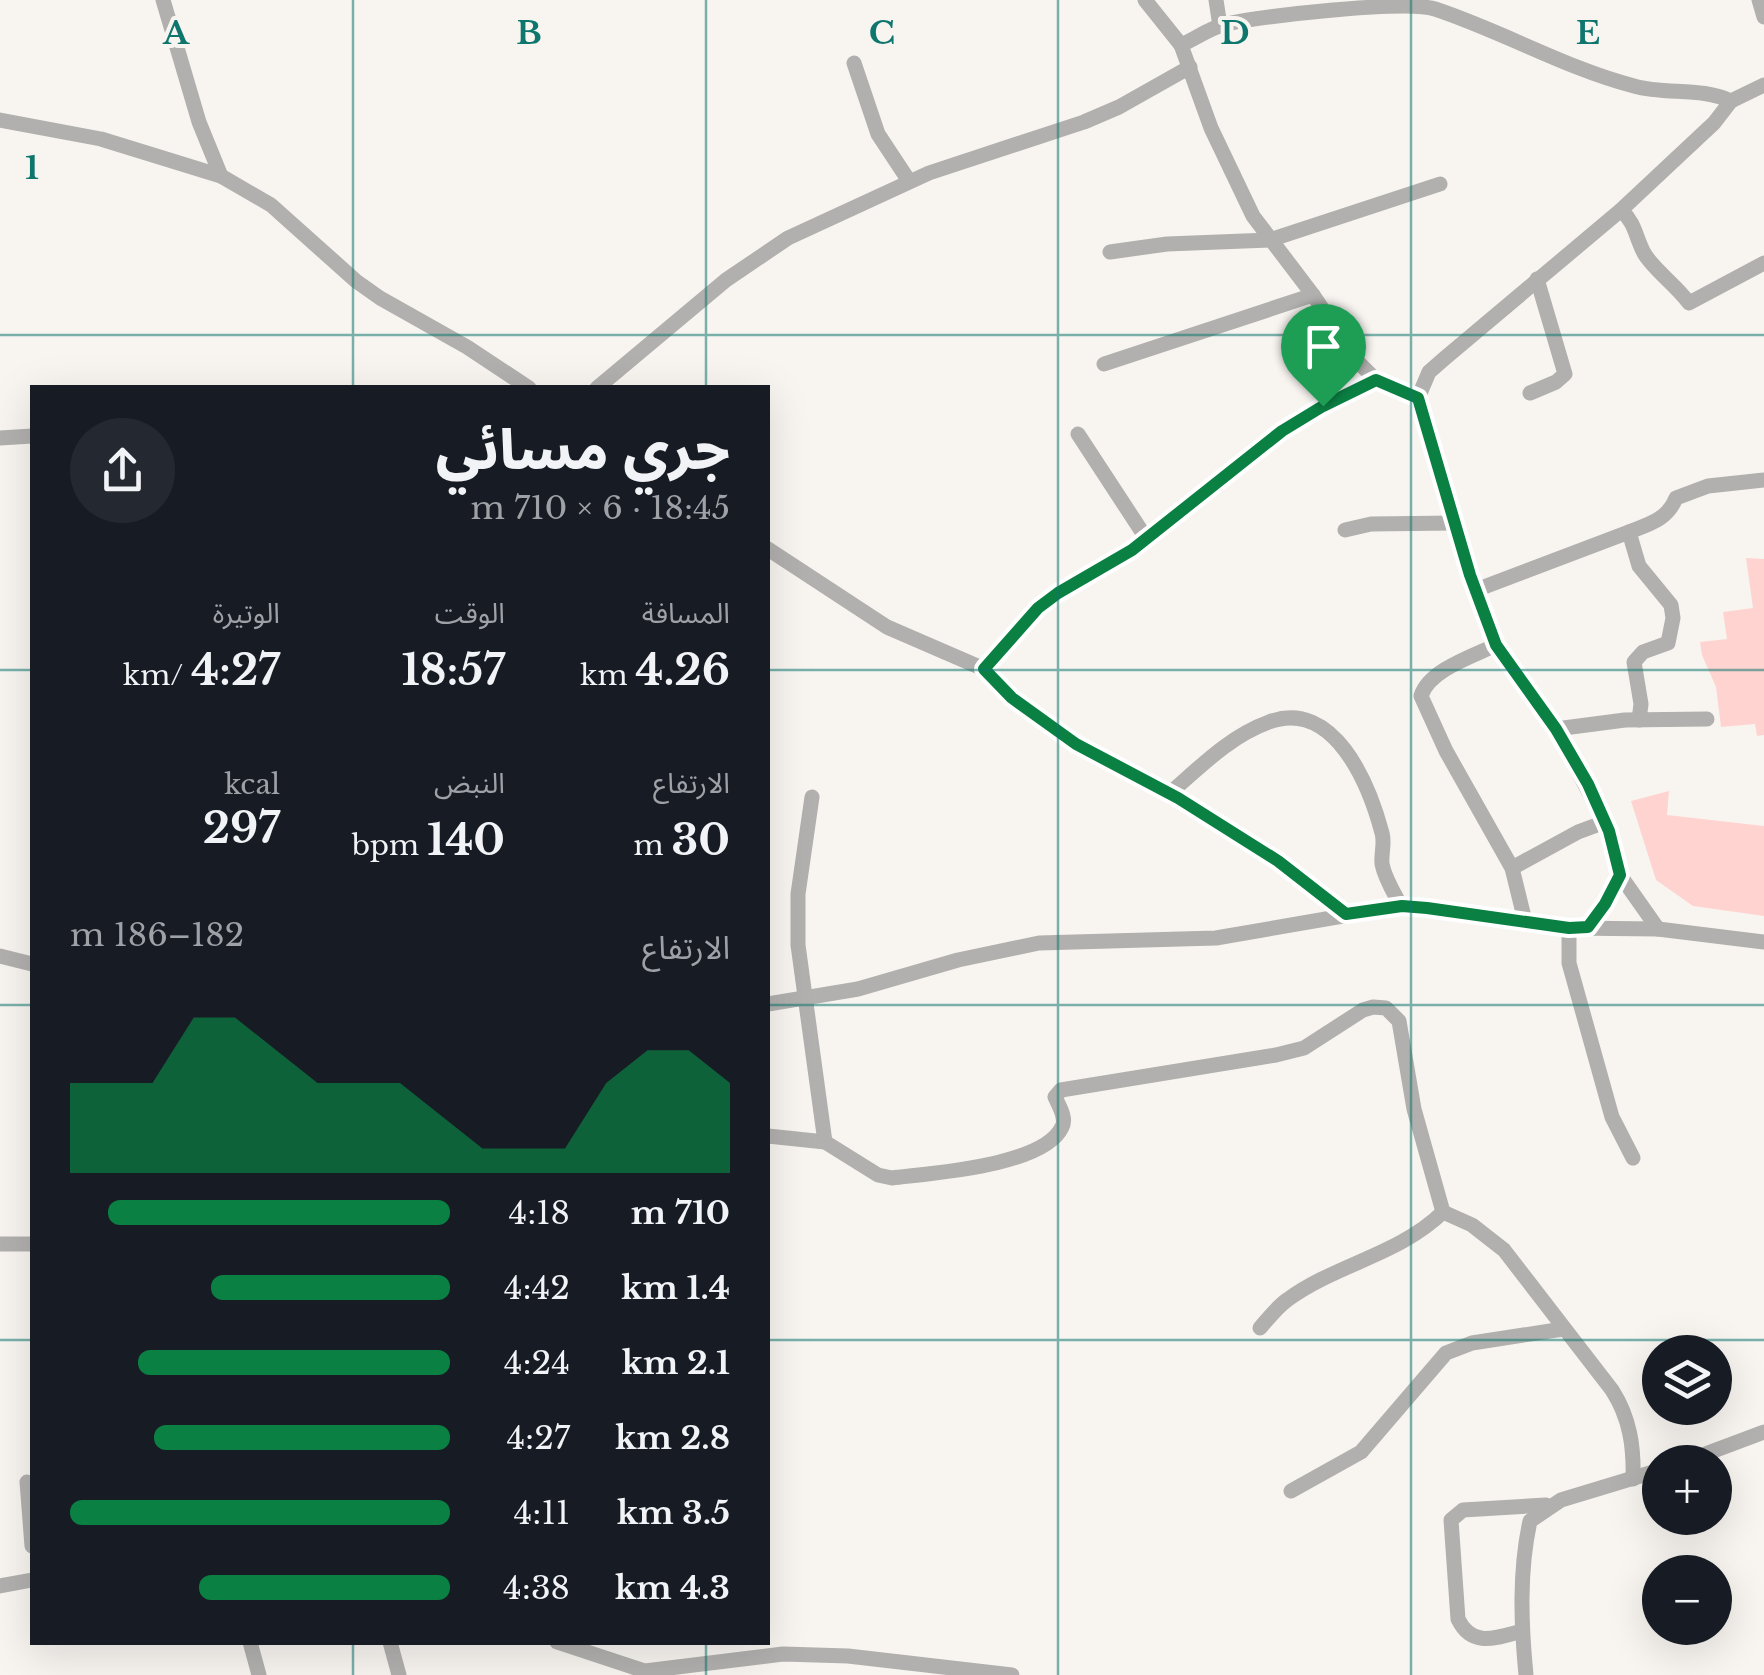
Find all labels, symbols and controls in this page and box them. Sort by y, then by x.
text: A [162,13,190,53]
text: B [516,13,542,53]
text: C [869,13,895,53]
text: D [1220,13,1250,53]
text: E [1576,13,1600,53]
text: 1 [25,148,39,188]
pin [1281,304,1366,407]
icon: arrive [1296,319,1351,374]
text: جري مسائي [436,416,730,484]
button: share [70,418,175,523]
text: 18:45 · 6 × 710 m [471,488,730,528]
text: الوتيرة [213,596,280,631]
text: الوقت [435,596,505,631]
text: المسافة [642,596,730,631]
text: 4:27 [191,644,280,696]
text: 18:57 [401,644,505,696]
text: 4.26 [636,644,730,696]
text: /km [123,658,191,693]
text: km [580,658,636,693]
text: النبض [434,766,505,801]
text: الارتفاع [653,766,730,801]
text: kcal [224,767,280,802]
text: 297 [203,802,280,854]
text: 140 [427,814,505,866]
text: 30 [672,814,730,866]
text: bpm [352,828,427,863]
text: m [633,828,672,863]
text: 182–186 m [70,915,244,955]
text: الارتفاع [642,928,730,968]
text: 4:18 [508,1193,570,1233]
text: 710 m [631,1193,730,1233]
text: 4:42 [504,1268,570,1308]
text: 1.4 km [621,1268,730,1308]
map controls [1642,1335,1732,1645]
button: layers [1642,1335,1732,1425]
text: 4:24 [504,1343,570,1383]
text: 2.1 km [622,1343,730,1383]
text: 4:27 [506,1418,570,1458]
text: 2.8 km [615,1418,730,1458]
button: + [1642,1445,1732,1535]
text: 4:11 [514,1493,570,1533]
text: 3.5 km [617,1493,730,1533]
button: − [1642,1555,1732,1645]
text: 4:38 [503,1568,570,1608]
text: 4.3 km [615,1568,730,1608]

